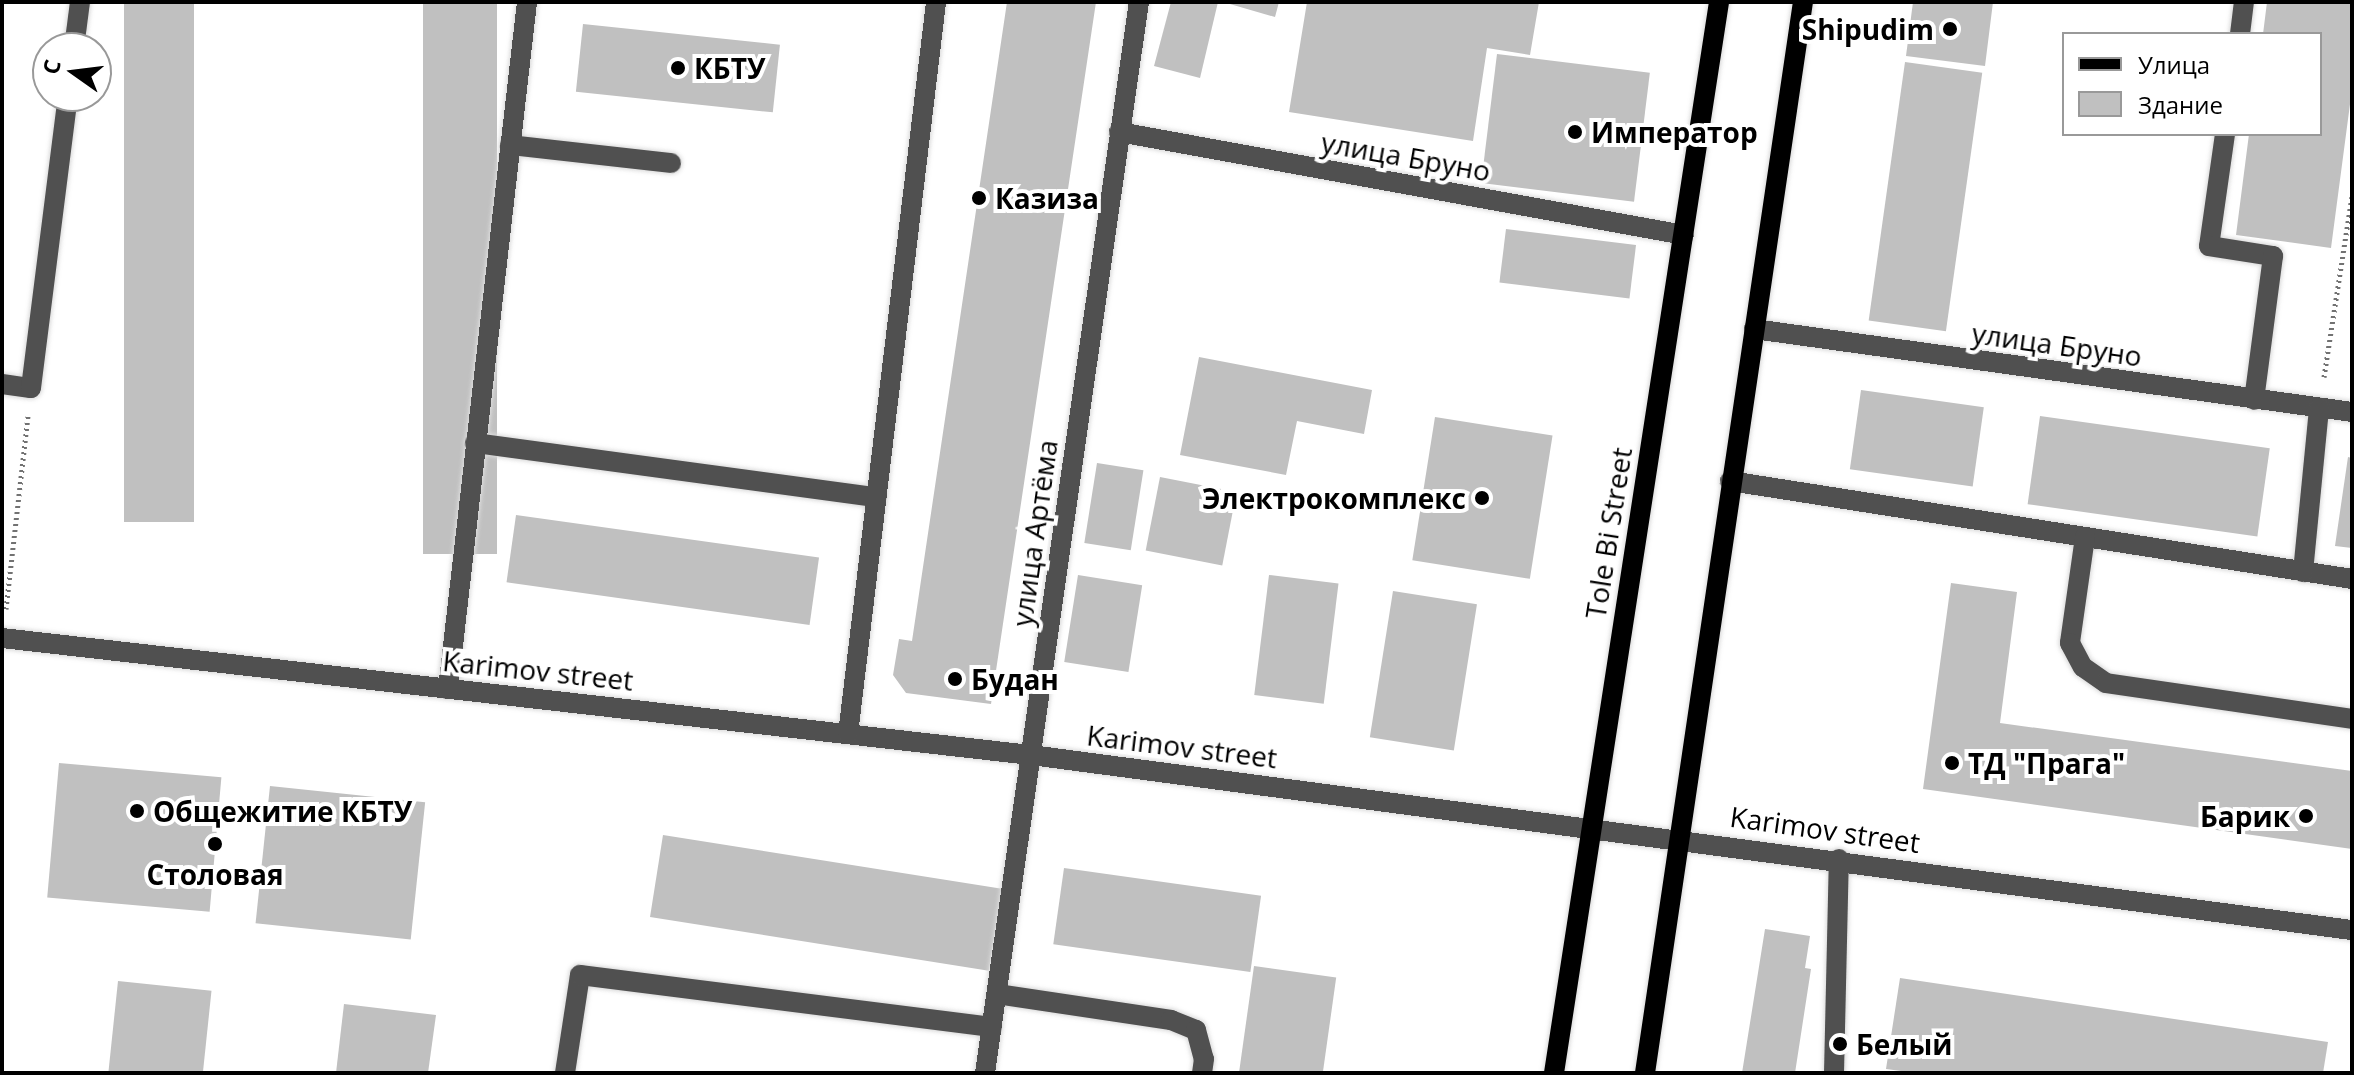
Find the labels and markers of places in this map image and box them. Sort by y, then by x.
place label: Shipudim [1802,12,1934,46]
marker: Shipudim [1941,20,1959,38]
place label: КБТУ [694,51,765,85]
marker: КБТУ [669,59,687,77]
place label: Император [1591,115,1758,149]
marker: Император [1566,123,1584,141]
place label: Казиза [995,181,1099,215]
marker: Казиза [970,189,988,207]
place label: Электрокомплекс [1202,481,1466,515]
marker: Электрокомплекс [1473,489,1491,507]
place label: Будан [971,662,1059,696]
marker: Будан [946,670,964,688]
place label: ТД "Прага" [1968,746,2125,780]
marker: ТД "Прага" [1943,754,1961,772]
place label: Общежитие КБТУ [153,794,412,828]
place label: Барик [2200,799,2290,833]
marker: Общежитие КБТУ [128,802,146,820]
marker: Барик [2297,807,2315,825]
marker: Столовая [206,835,224,853]
place label: Столовая [146,857,284,891]
place label: Белый [1856,1027,1952,1061]
marker: Белый [1831,1035,1849,1053]

